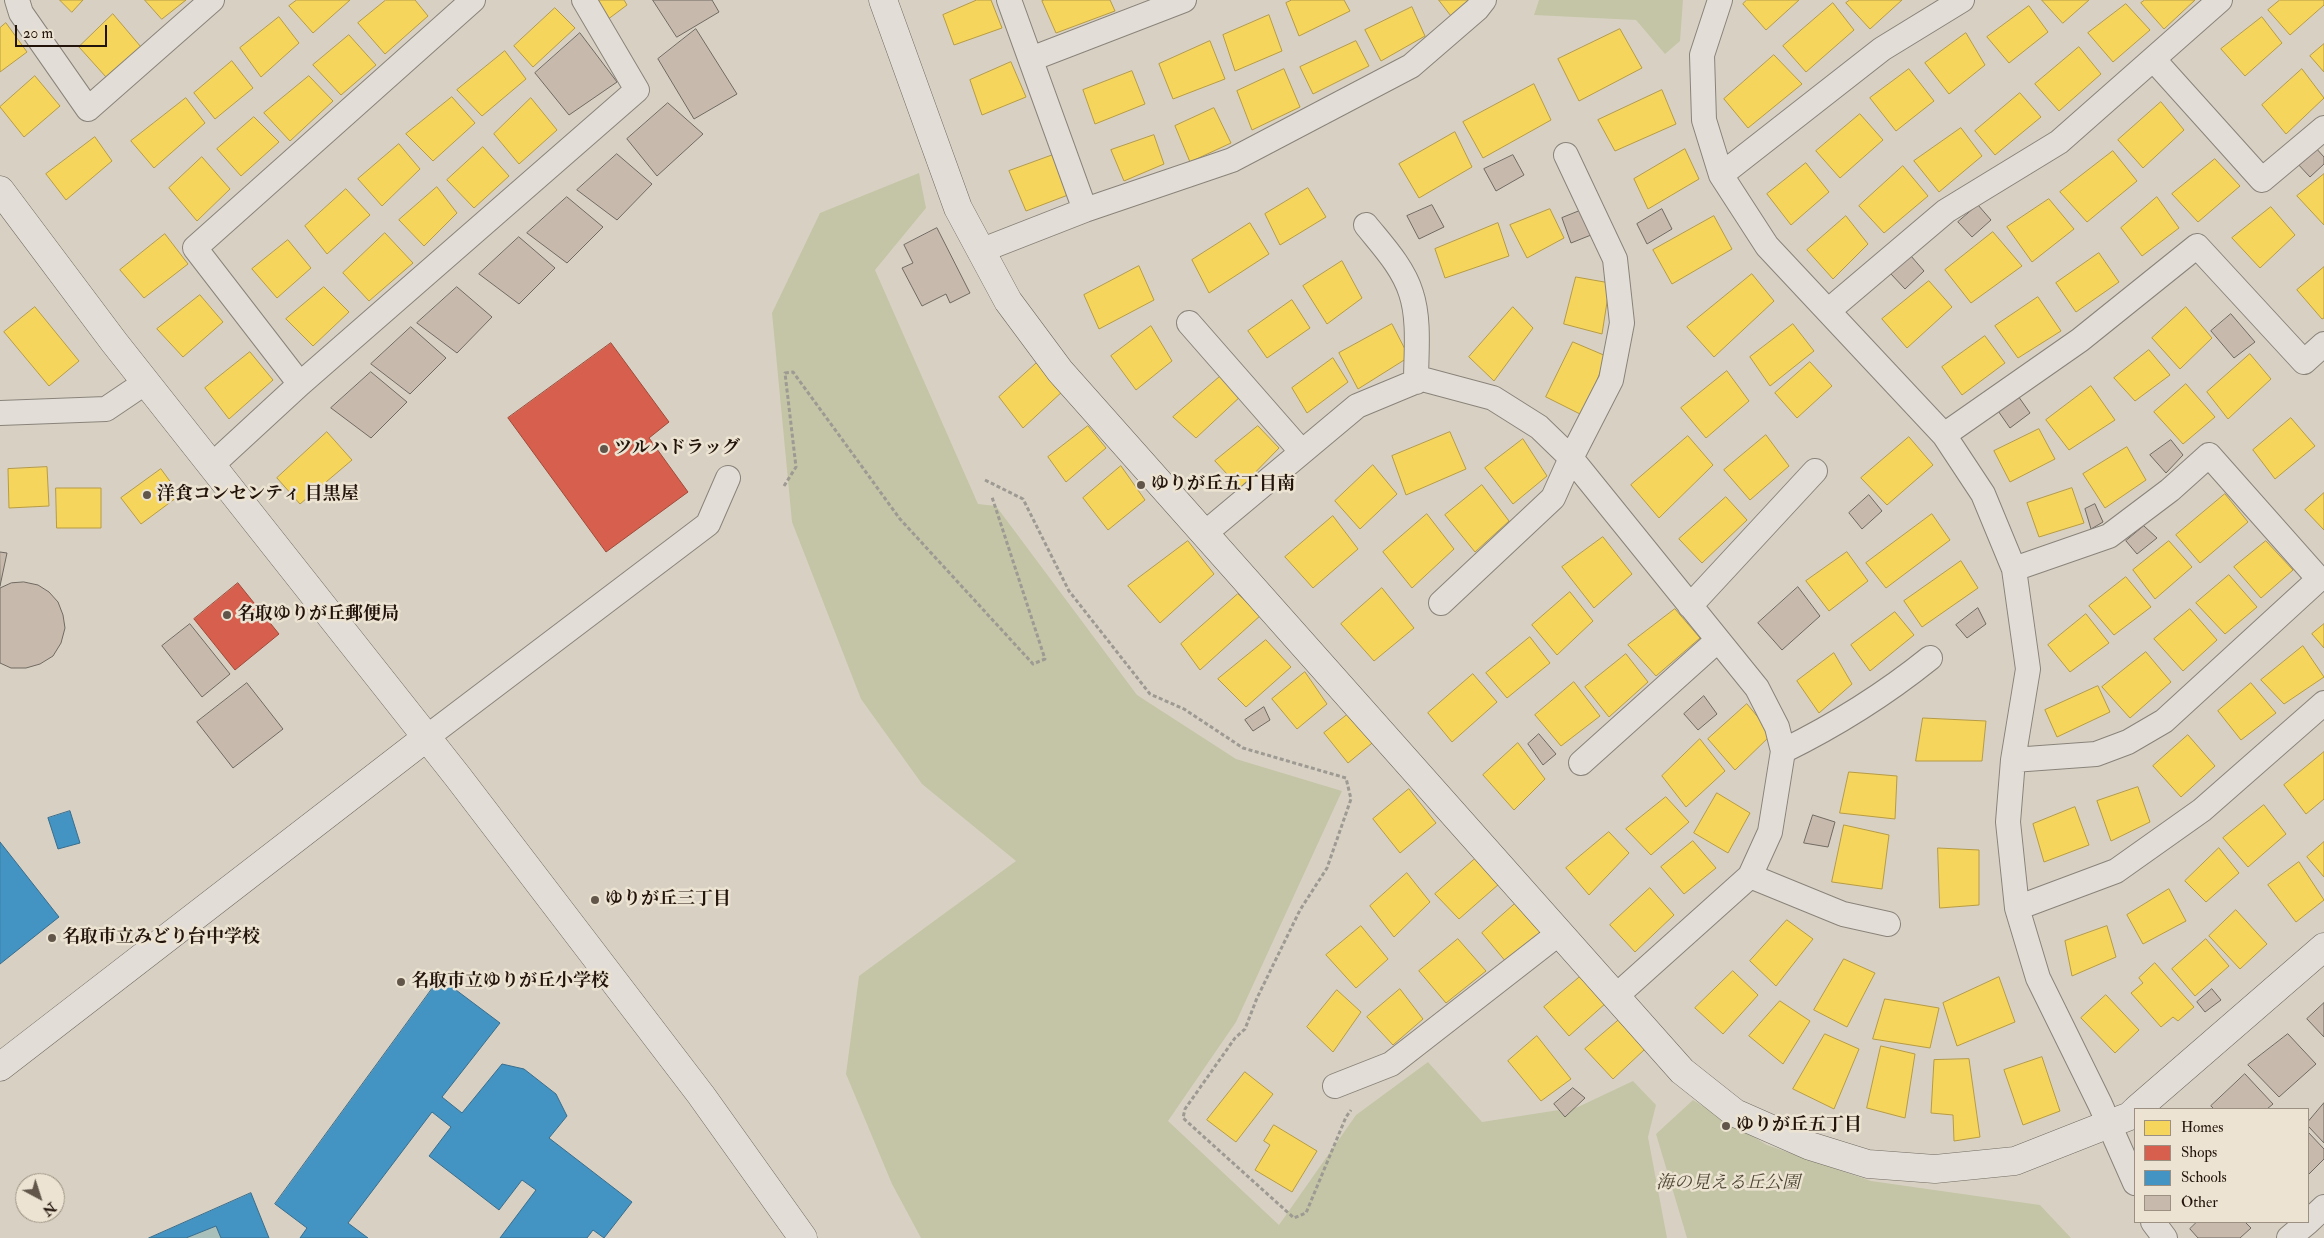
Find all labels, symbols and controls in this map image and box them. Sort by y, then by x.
scale bar [18,15,110,47]
text: 20 m [23,24,53,43]
place label: ツルハドラッグ [614,438,740,460]
marker: ツルハドラッグ [598,443,610,455]
place label: ゆりが丘五丁目南 [1151,474,1295,496]
marker: ゆりが丘五丁目南 [1135,479,1147,491]
place label: 洋食コンセンティ 目黒屋 [157,484,359,506]
marker: 洋食コンセンティ 目黒屋 [141,489,153,501]
place label: 名取ゆりが丘郵便局 [237,604,399,626]
marker: 名取ゆりが丘郵便局 [221,609,233,621]
place label: ゆりが丘三丁目 [605,889,731,911]
marker: ゆりが丘三丁目 [589,894,601,906]
place label: 名取市立みどり台中学校 [62,927,260,949]
marker: 名取市立みどり台中学校 [46,932,58,944]
place label: 名取市立ゆりが丘小学校 [411,971,609,993]
marker: 名取市立ゆりが丘小学校 [395,976,407,988]
legend [2134,1108,2309,1223]
place label: ゆりが丘五丁目 [1736,1115,1862,1137]
text: Homes [2181,1118,2223,1137]
marker: ゆりが丘五丁目 [1720,1120,1732,1132]
text: Shops [2181,1143,2217,1162]
text: Schools [2181,1168,2227,1187]
north arrow [15,1173,65,1223]
park label: 海の見える丘公園 [1656,1173,1800,1195]
text: Other [2181,1193,2218,1212]
text: N [39,1199,60,1220]

